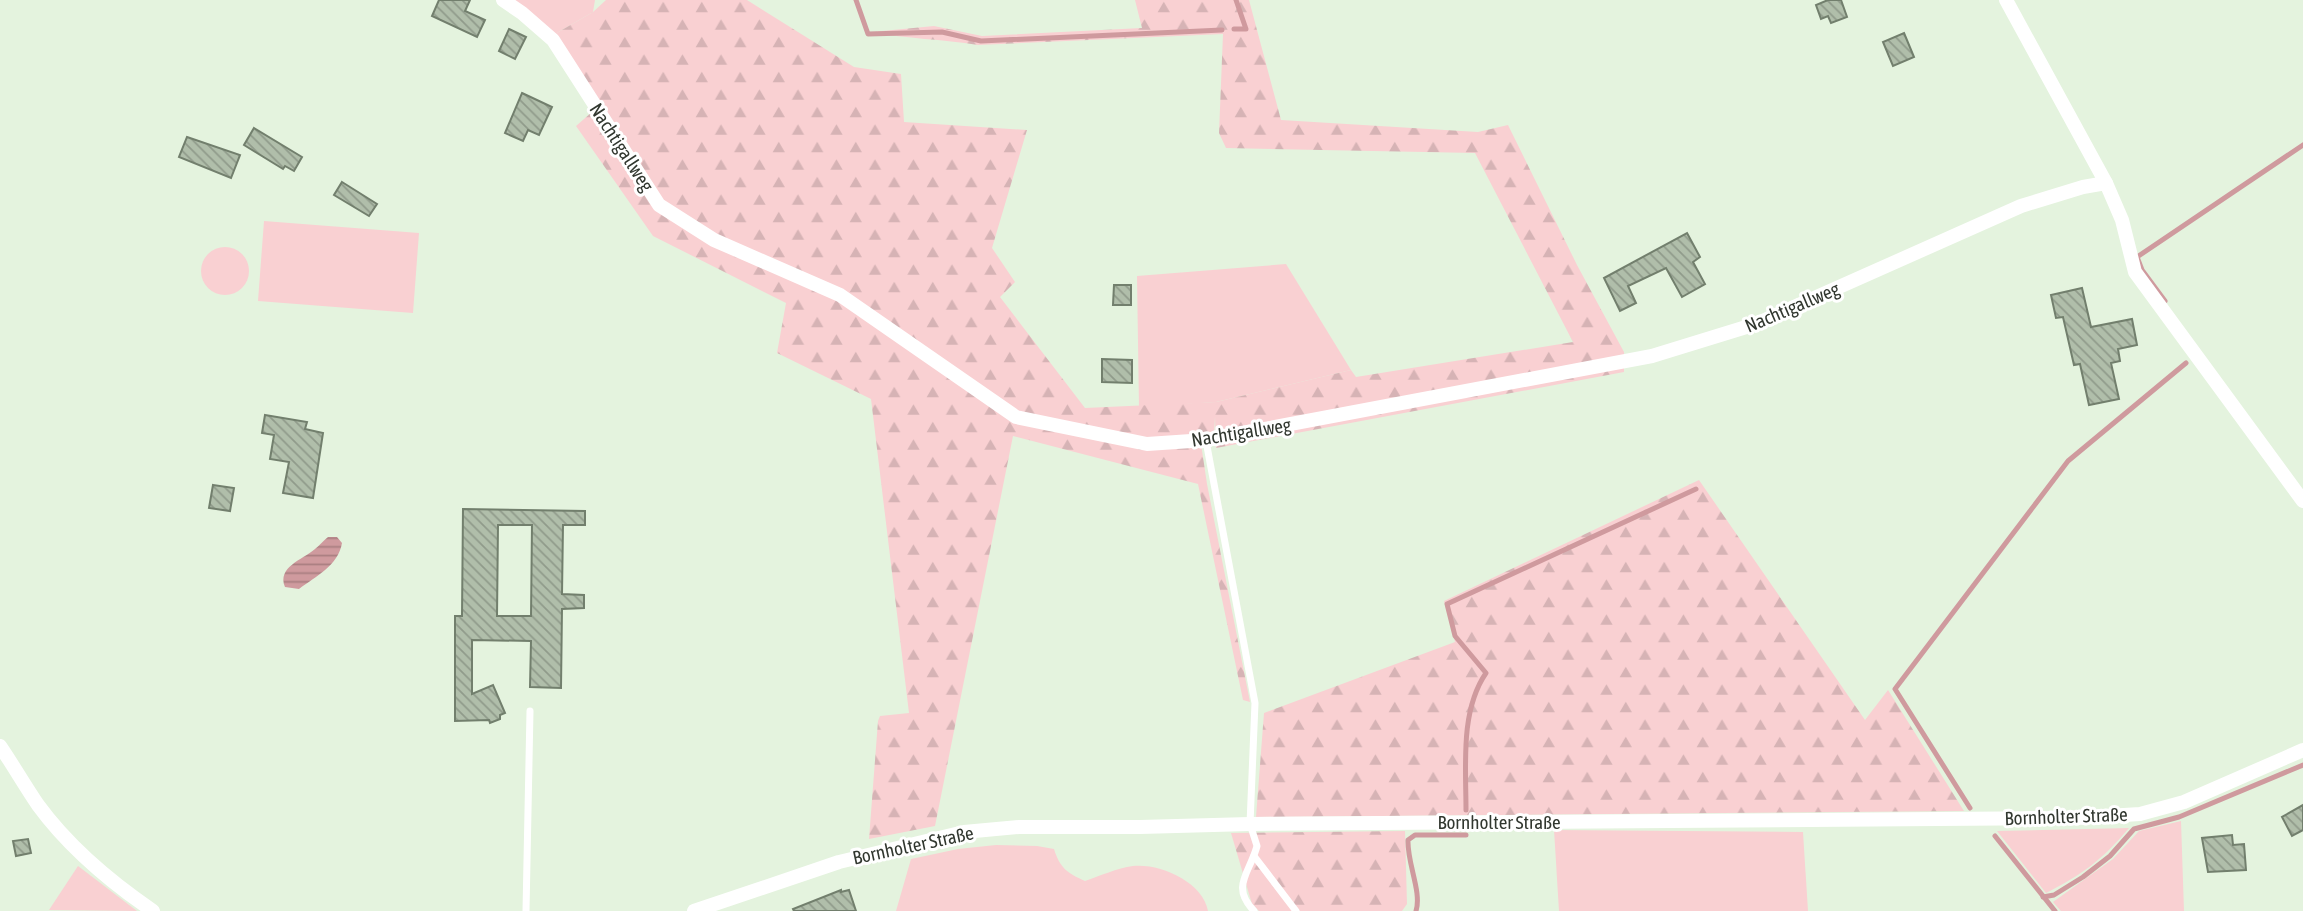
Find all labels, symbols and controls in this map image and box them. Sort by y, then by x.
street label: Nachtigallweg [585,99,659,196]
street label: Nachtigallweg [1741,277,1843,337]
street label: Nachtigallweg [1190,413,1293,451]
street label: Bornholter Straße [2004,803,2128,829]
street label: Bornholter Straße [1437,811,1561,833]
street label: Bornholter Straße [850,821,976,869]

